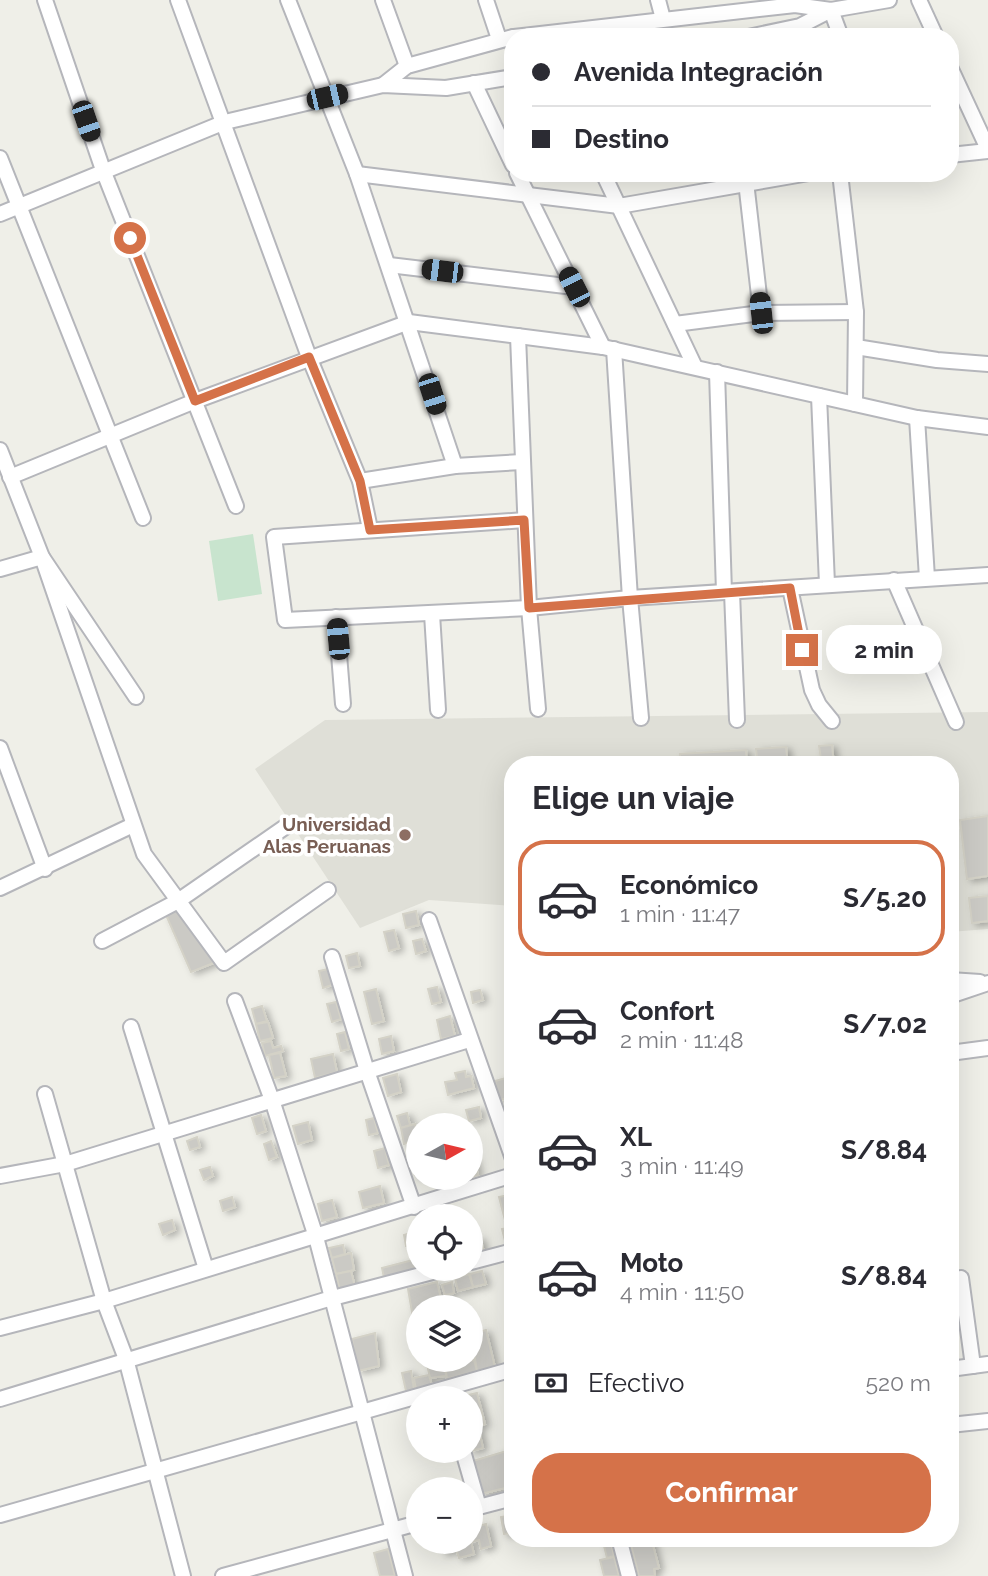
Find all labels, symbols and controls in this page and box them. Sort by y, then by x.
text: Avenida Integración [574,57,823,87]
car [305,82,350,112]
car [70,98,103,144]
text: Destino [574,124,669,154]
route start [114,222,146,254]
car [420,258,465,284]
car [556,264,593,310]
car [749,291,774,335]
car [416,371,449,417]
car [326,617,351,661]
callout: 2 min [826,626,942,674]
route end [786,634,818,666]
text: 2 min [854,636,914,663]
text: Elige un viaje [532,779,734,816]
place label: Universidad Alas Peruanas [263,813,391,857]
marker: Universidad Alas Peruanas [397,827,413,843]
icon: car [536,867,599,930]
text: Económico [620,870,758,900]
text: S/5.20 [843,883,927,913]
text: 1 min · 11:47 [620,900,740,927]
icon: car [536,993,599,1056]
text: Confort [620,996,714,1026]
text: S/7.02 [843,1009,927,1039]
text: 2 min · 11:48 [620,1026,744,1053]
north arrow [406,1113,483,1190]
map controls [406,1113,483,1554]
icon: car [536,1119,599,1182]
text: XL [620,1122,652,1152]
text: S/8.84 [841,1135,927,1165]
text: 3 min · 11:49 [620,1152,744,1179]
button: locate [406,1204,483,1281]
icon: car [536,1245,599,1308]
text: Moto [620,1248,683,1278]
text: S/8.84 [841,1261,927,1291]
text: 4 min · 11:50 [620,1278,745,1305]
button: layers [406,1295,483,1372]
icon: cash [532,1364,570,1402]
text: Efectivo [588,1368,685,1398]
text: 520 m [865,1369,931,1396]
button: + [406,1386,483,1463]
button: Confirmar [532,1453,931,1533]
button: − [406,1477,483,1554]

